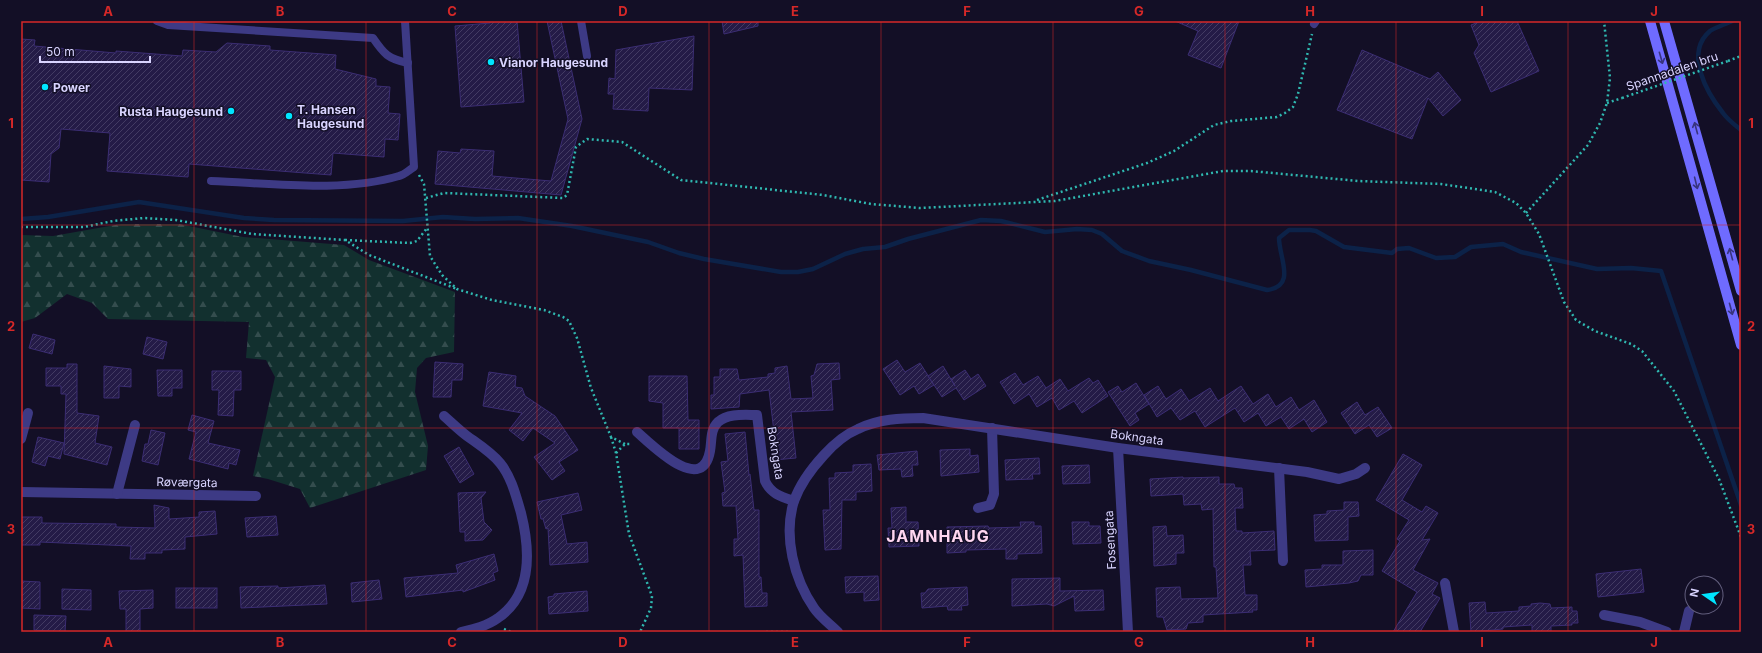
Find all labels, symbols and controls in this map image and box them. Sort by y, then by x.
text: A [103,3,113,19]
text: B [276,3,285,19]
text: C [447,3,457,19]
text: D [618,3,628,19]
text: E [791,3,799,19]
text: F [963,3,971,19]
text: G [1134,3,1144,19]
text: H [1305,3,1315,19]
text: I [1480,3,1484,19]
text: J [1650,3,1658,19]
scale bar [40,38,150,64]
text: 50 m [46,44,75,59]
street label: Spannadalen bru [1624,48,1720,94]
one-way arrow [1658,51,1666,64]
place label: Vianor Haugesund [499,55,608,70]
marker: Vianor Haugesund [486,57,496,67]
place label: Power [53,80,90,95]
marker: Power [40,82,50,92]
place label: T. Hansen Haugesund [297,102,364,131]
place label: Rusta Haugesund [119,104,223,119]
marker: Rusta Haugesund [226,106,236,116]
marker: T. Hansen Haugesund [284,111,294,121]
text: 1 [8,115,14,131]
text: 1 [1748,115,1754,131]
one-way arrow [1692,122,1699,135]
one-way arrow [1693,177,1701,190]
one-way arrow [1726,248,1734,261]
one-way arrow [1728,302,1735,315]
text: 2 [7,318,15,334]
text: 2 [1747,318,1755,334]
street label: Bokngata [764,425,788,481]
street label: Bokngata [1109,426,1165,448]
street label: Røværgata [156,474,218,490]
street label: Fosengata [1101,510,1119,570]
text: 3 [7,521,15,537]
text: 3 [1747,521,1755,537]
district label: JAMNHAUG [886,526,990,546]
north arrow [1684,575,1724,615]
text: N [1686,587,1702,598]
text: A [103,634,113,650]
text: B [276,634,285,650]
text: C [447,634,457,650]
text: D [618,634,628,650]
text: E [791,634,799,650]
text: F [963,634,971,650]
text: G [1134,634,1144,650]
text: H [1305,634,1315,650]
text: I [1480,634,1484,650]
text: J [1650,634,1658,650]

